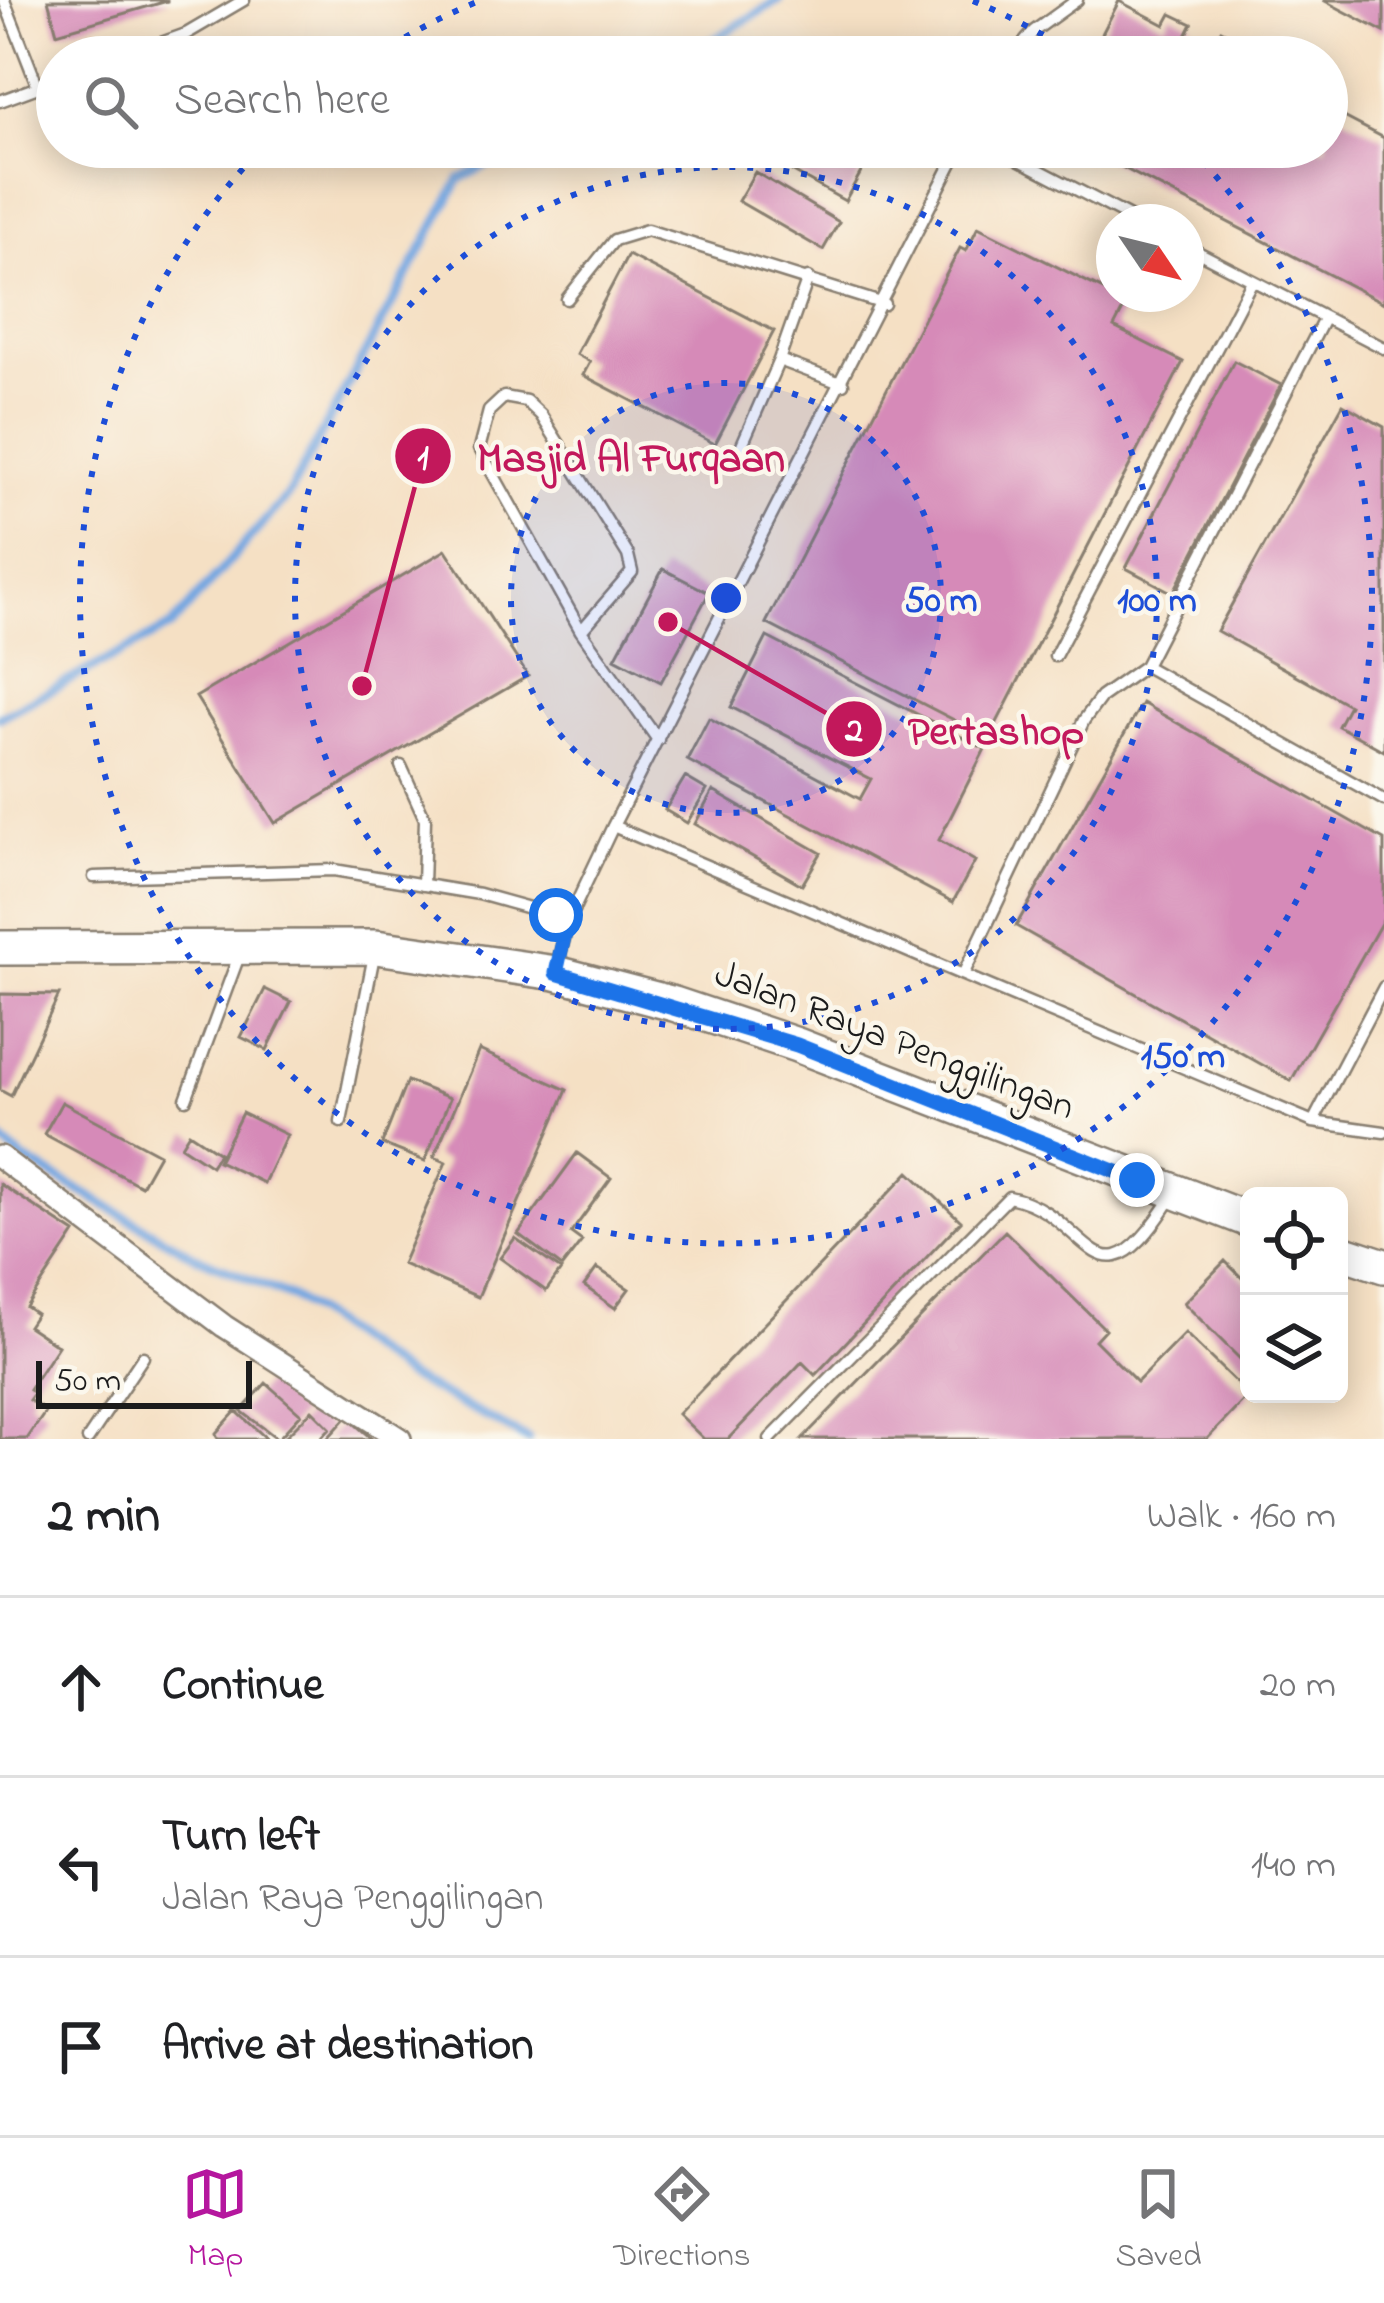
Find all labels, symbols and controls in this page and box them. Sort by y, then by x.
search box [36,36,1348,168]
icon: search [78,69,144,135]
text: Search here [174,69,390,135]
north arrow [1096,204,1204,312]
callout: Masjid Al Furqaan [393,417,809,495]
text: Masjid Al Furqaan [477,430,785,491]
text: 1 [417,433,429,486]
text: 50 m [904,576,978,629]
text: 100 m [1117,576,1197,629]
centre of rings [705,577,747,619]
callout: Pertashop [824,690,1108,768]
text: Pertashop [908,703,1084,764]
text: 2 [844,706,863,759]
route start [529,888,583,942]
street label: Jalan Raya Penggilingan [706,947,1082,1137]
text: 150 m [1141,1032,1225,1085]
route end [1110,1153,1164,1207]
map controls [1240,1187,1348,1403]
button: locate [1240,1187,1348,1295]
button: layers [1240,1295,1348,1403]
scale bar [36,1355,252,1408]
text: 50 m [54,1358,121,1406]
text: 2 min [48,1480,160,1555]
text: Walk · 160 m [1147,1489,1336,1546]
icon: ahead [48,1654,114,1720]
text: Continue [162,1654,323,1720]
text: 20 m [1260,1658,1336,1715]
text: Turn left [162,1805,320,1871]
icon: left [48,1834,114,1900]
text: 140 m [1251,1838,1336,1895]
text: Jalan Raya Penggilingan [162,1871,544,1928]
icon: arrive [48,2014,114,2080]
text: Arrive at destination [162,2014,533,2080]
tab: Map [182,2161,248,2281]
tab: Directions [613,2161,751,2281]
tab: Saved [1115,2161,1202,2281]

